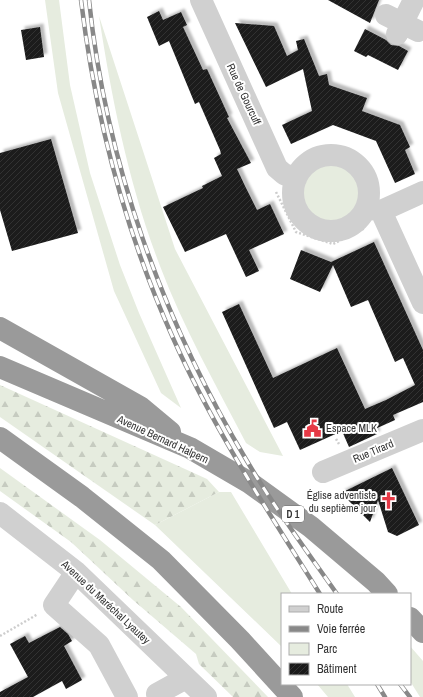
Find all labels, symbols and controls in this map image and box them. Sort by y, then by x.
street label: Rue de Gourcuff [224,61,264,127]
street label: Avenue Bernard Halpern [114,411,211,466]
public building icon: Espace MLK [303,418,323,438]
place label: Espace MLK [326,421,377,435]
street label: Rue Tirard [351,436,395,466]
place label: Église adventiste du septième jour [307,488,376,515]
church icon: Église adventiste du septième jour [379,491,399,511]
road number: D 1 [282,506,304,522]
street label: Avenue du Maréchal Lyautey [58,557,154,647]
legend [281,593,411,685]
text: Route [317,601,343,617]
text: Voie ferrée [317,621,365,637]
text: Parc [317,641,337,657]
text: Bâtiment [317,661,357,677]

